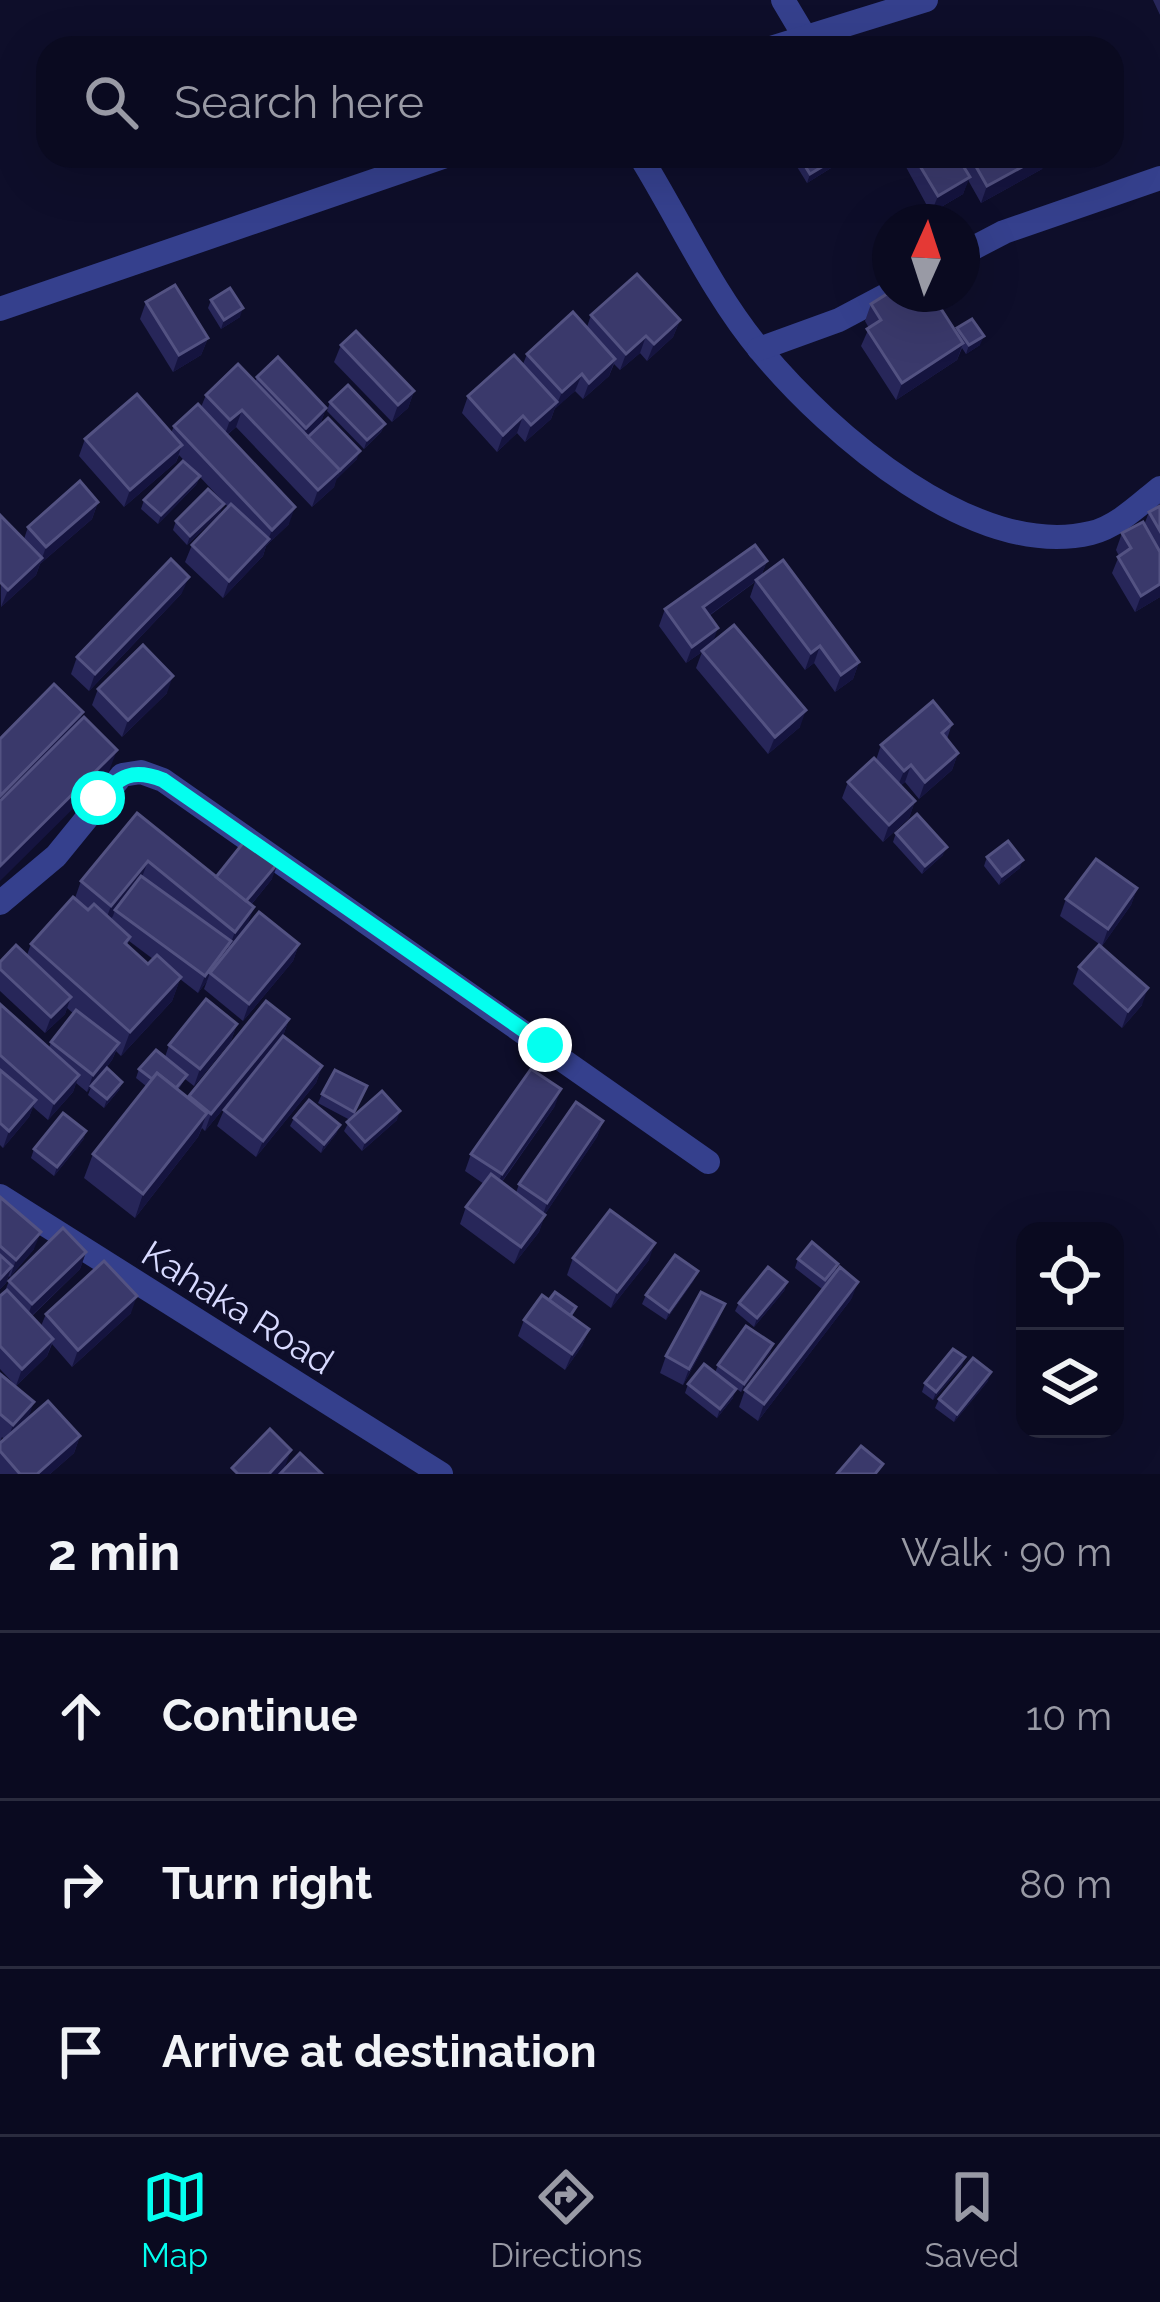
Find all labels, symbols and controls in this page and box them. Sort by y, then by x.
search box [36,36,1124,168]
icon: search [78,69,144,135]
text: Search here [174,76,424,129]
north arrow [872,204,980,312]
route start [71,771,125,825]
route end [518,1018,572,1072]
map controls [1016,1222,1124,1438]
button: locate [1016,1222,1124,1330]
street label: Kahaka Road [135,1232,341,1382]
button: layers [1016,1330,1124,1438]
text: 2 min [48,1522,180,1582]
text: Walk · 90 m [901,1529,1112,1575]
icon: ahead [48,1683,114,1749]
text: Continue [162,1689,358,1742]
text: 10 m [1026,1693,1112,1739]
icon: right [48,1851,114,1917]
text: Turn right [162,1857,372,1910]
text: 80 m [1019,1861,1112,1907]
icon: arrive [48,2019,114,2085]
text: Arrive at destination [162,2025,597,2078]
tab: Map [141,2164,208,2275]
tab: Directions [490,2164,643,2275]
tab: Saved [925,2164,1019,2275]

